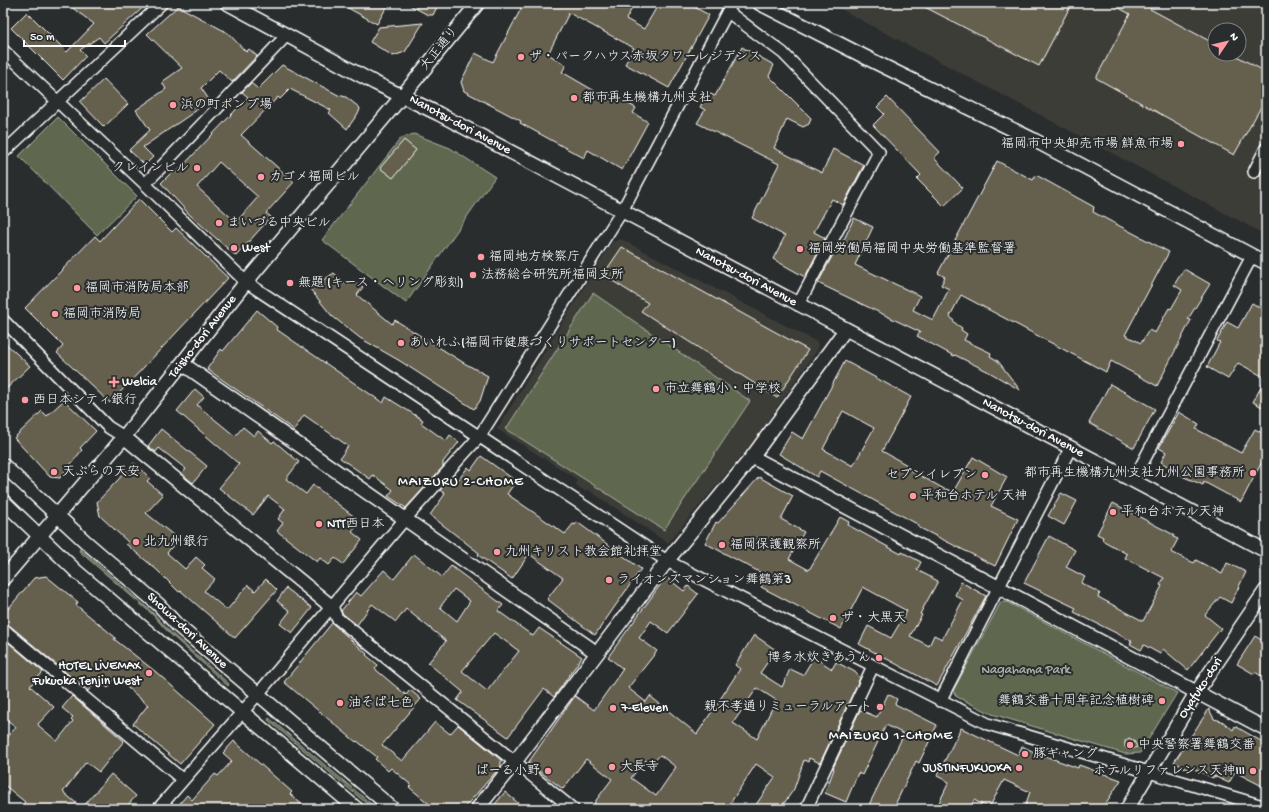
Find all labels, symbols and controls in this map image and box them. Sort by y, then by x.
scale bar [24,22,125,48]
north arrow [1207,22,1247,62]
street label: 大正通り [417,23,462,74]
text: 50 m [30,31,55,45]
text: N [1227,31,1241,44]
place label: ザ・パークハウス赤坂タワーレジデンス [529,50,761,65]
marker: ザ・パークハウス赤坂タワーレジデンス [516,52,526,62]
place label: 都市再生機構九州支社 [582,90,712,106]
street label: Nanotsu-dori Avenue [407,92,514,158]
marker: 都市再生機構九州支社 [569,93,579,103]
place label: 浜の町ポンプ場 [181,97,272,113]
marker: 浜の町ポンプ場 [168,100,178,110]
place label: 福岡市中央卸売市場 鮮魚市場 [1001,136,1173,152]
marker: 福岡市中央卸売市場 鮮魚市場 [1176,139,1186,149]
place label: クレインビル [112,161,189,176]
marker: クレインビル [192,163,202,173]
place label: カゴメ福岡ビル [269,169,360,185]
marker: カゴメ福岡ビル [256,172,266,182]
place label: まいづる中央ビル [227,216,331,231]
marker: まいづる中央ビル [214,218,224,228]
place label: West [242,241,272,256]
place label: 福岡労働局福岡中央労働基準監督署 [808,241,1016,257]
marker: West [229,243,239,253]
street label: Nanotsu-dori Avenue [693,244,800,310]
marker: 福岡労働局福岡中央労働基準監督署 [795,244,805,254]
place label: 福岡地方検察庁 [489,249,580,265]
marker: 福岡地方検察庁 [476,252,486,262]
place label: 法務総合研究所福岡支所 [481,267,624,283]
marker: 法務総合研究所福岡支所 [468,270,478,280]
place label: 無題 (キース・ヘリング彫刻) [298,275,464,291]
marker: 無題 (キース・ヘリング彫刻) [285,278,295,288]
place label: 福岡市消防局本部 [85,280,189,296]
marker: 福岡市消防局本部 [72,283,82,293]
street label: Taisho-dori Avenue [165,292,240,382]
place label: 福岡市消防局 [63,306,141,322]
marker: 福岡市消防局 [50,309,60,319]
place label: あいれふ(福岡市健康づくりサポートセンター) [409,335,676,351]
marker: あいれふ(福岡市健康づくりサポートセンター) [396,338,406,348]
place label: Welcia [122,375,158,390]
marker: Welcia [109,377,119,387]
place label: 市立舞鶴小・中学校 [664,382,781,397]
marker: 市立舞鶴小・中学校 [651,384,661,394]
place label: 西日本シティ銀行 [33,392,137,408]
marker: 西日本シティ銀行 [20,395,30,405]
street label: Nanotsu-dori Avenue [980,395,1087,461]
place label: 天ぷらの天安 [62,465,140,480]
place label: 都市再生機構九州支社九州公園事務所 [1024,465,1245,481]
marker: 天ぷらの天安 [49,467,59,477]
place label: セブンイレブン [886,468,977,483]
marker: 都市再生機構九州支社九州公園事務所 [1248,468,1258,478]
marker: セブンイレブン [980,470,990,480]
district label: MAIZURU 2-CHOME [398,474,524,491]
place label: 平和台ホテル 天神 [921,488,1028,504]
marker: 平和台ホテル 天神 [908,491,918,501]
place label: 平和台ホテル天神 [1121,504,1224,520]
marker: 平和台ホテル天神 [1108,507,1118,517]
place label: NTT西日本 [327,517,385,532]
marker: NTT西日本 [314,519,324,529]
place label: 北九州銀行 [144,534,209,550]
marker: 北九州銀行 [131,537,141,547]
place label: 福岡保護観察所 [730,537,821,553]
marker: 福岡保護観察所 [717,540,727,550]
place label: 九州キリスト教会館礼拝堂 [505,545,662,560]
marker: 九州キリスト教会館礼拝堂 [492,547,502,557]
place label: ライオンズマンション舞鶴第3 [617,573,791,588]
marker: ライオンズマンション舞鶴第3 [604,575,614,585]
street label: Showa-dori Avenue [143,590,231,673]
place label: ザ・大黒天 [841,610,906,626]
marker: ザ・大黒天 [828,613,838,623]
place label: 博多水炊きあうん [768,650,871,666]
marker: 博多水炊きあうん [874,653,884,663]
street label: Oyafuko-dori [1176,654,1226,721]
place label: HOTEL LiVEMAX Fukuoka Tenjin West [31,659,143,689]
park label: Nagahama Park [982,663,1072,678]
marker: HOTEL LiVEMAX Fukuoka Tenjin West [144,668,154,678]
place label: 舞鶴交番十周年記念植樹碑 [998,693,1154,709]
place label: 油そば七色 [348,696,413,711]
marker: 舞鶴交番十周年記念植樹碑 [1157,696,1167,706]
marker: 油そば七色 [335,698,345,708]
place label: 親不孝通りミューラルアート [704,699,872,715]
place label: 7-Eleven [620,701,669,716]
marker: 親不孝通りミューラルアート [875,702,885,712]
marker: 7-Eleven [608,703,618,713]
district label: MAIZURU 1-CHOME [829,728,954,745]
place label: 中央警察署舞鶴交番 [1138,737,1255,753]
marker: 中央警察署舞鶴交番 [1125,740,1135,750]
place label: 豚ギャング [1033,747,1098,762]
marker: 豚ギャング [1020,749,1030,759]
place label: 大長寺 [620,759,659,775]
place label: JUSTINFUKUOKA [922,761,1012,776]
marker: 大長寺 [607,762,617,772]
place label: ばーる小野 [476,763,540,779]
marker: JUSTINFUKUOKA [1014,763,1024,773]
place label: ホテルリファレンス天神III [1093,764,1245,779]
marker: ばーる小野 [543,766,553,776]
marker: ホテルリファレンス天神III [1248,766,1258,776]

